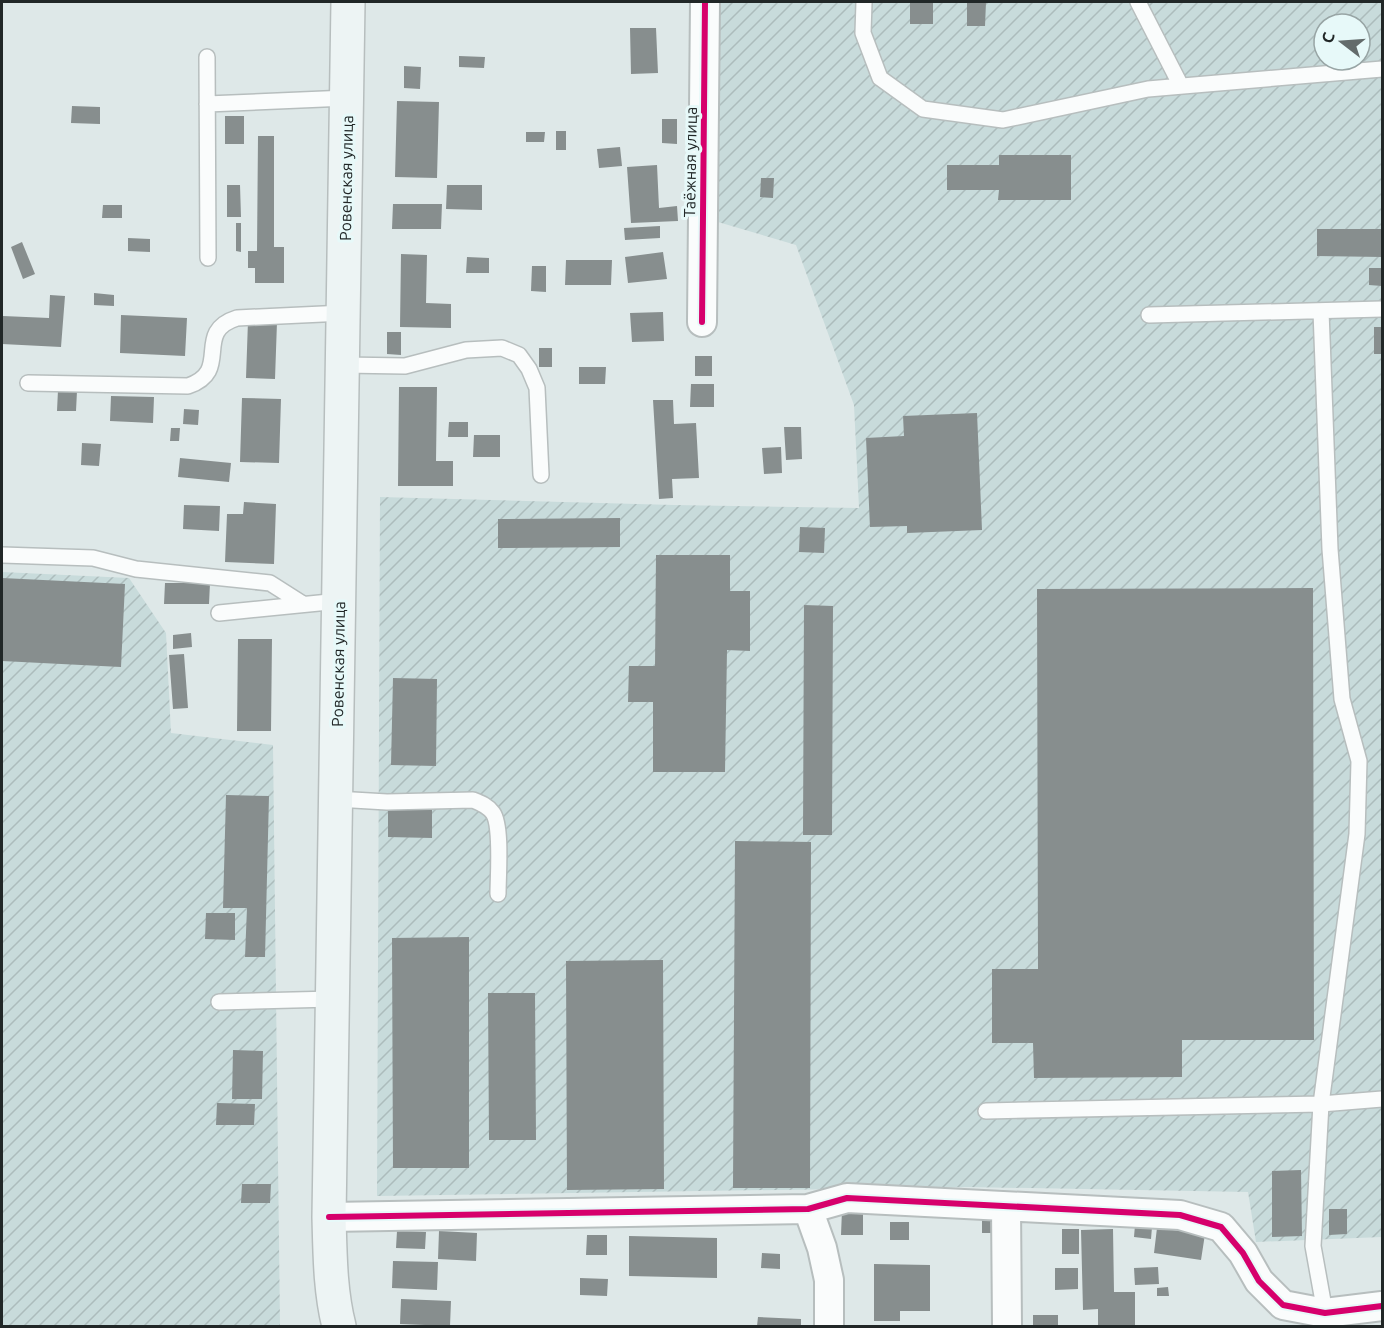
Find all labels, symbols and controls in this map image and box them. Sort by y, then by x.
north arrow [1312,12,1372,72]
text: С [1318,30,1338,45]
street label: Таёжная улица [680,106,700,218]
street label: Ровенская улица [336,115,356,241]
street label: Ровенская улица [328,601,348,727]

